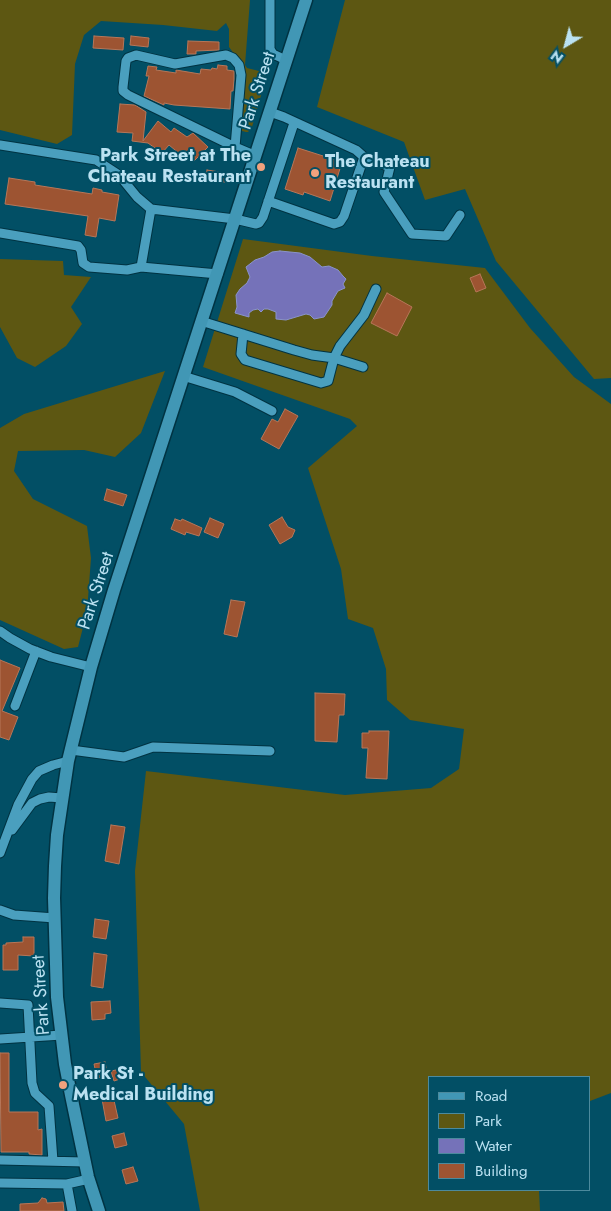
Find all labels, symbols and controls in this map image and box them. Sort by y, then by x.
north arrow [541,20,591,70]
text: N [547,46,567,68]
street label: Park Street [235,49,281,133]
place label: Park Street at The Chateau Restaurant [88,146,251,188]
place label: The Chateau Restaurant [325,152,430,194]
marker: Park Street at The Chateau Restaurant [255,161,267,173]
marker: The Chateau Restaurant [309,167,321,179]
street label: Park Street [74,549,120,633]
street label: Park Street [28,954,56,1036]
place label: Park St - Medical Building [73,1064,214,1106]
legend [428,1076,591,1191]
marker: Park St - Medical Building [57,1079,69,1091]
text: Road [475,1085,507,1107]
text: Park [475,1110,502,1132]
text: Water [475,1135,512,1157]
text: Building [475,1160,527,1182]

